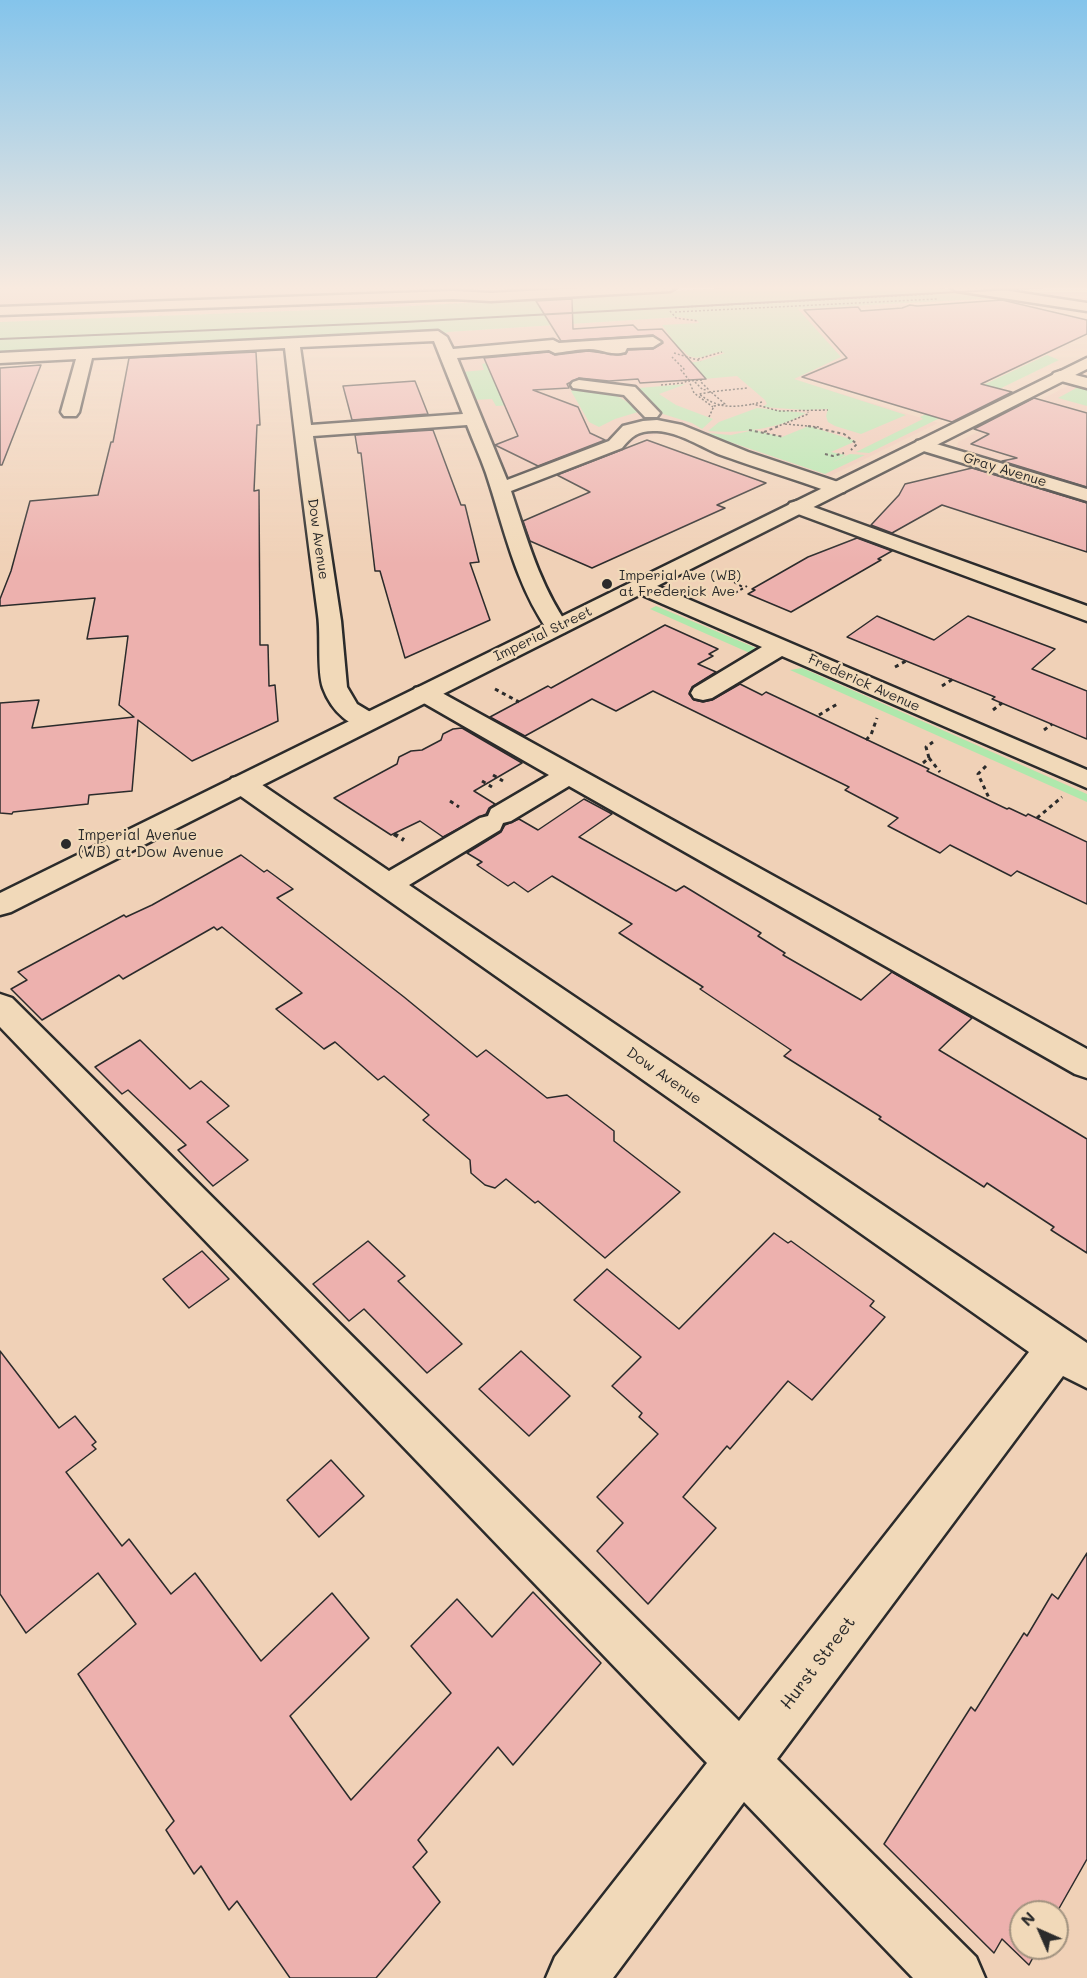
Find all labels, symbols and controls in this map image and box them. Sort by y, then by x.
street label: Gray Avenue [961,449,1049,491]
street label: Dow Avenue [304,497,332,581]
place label: Imperial Ave (WB) at Frederick Ave [619,568,741,600]
marker: Imperial Ave (WB) at Frederick Ave [600,577,614,591]
street label: Imperial Street [491,603,595,665]
street label: Frederick Avenue [805,651,923,715]
place label: Imperial Avenue (WB) at Dow Avenue [78,826,224,861]
marker: Imperial Avenue (WB) at Dow Avenue [59,837,73,851]
street label: Dow Avenue [623,1044,705,1108]
street label: Hurst Street [776,1612,860,1714]
north arrow [1009,1900,1069,1960]
text: N [1016,1907,1039,1930]

